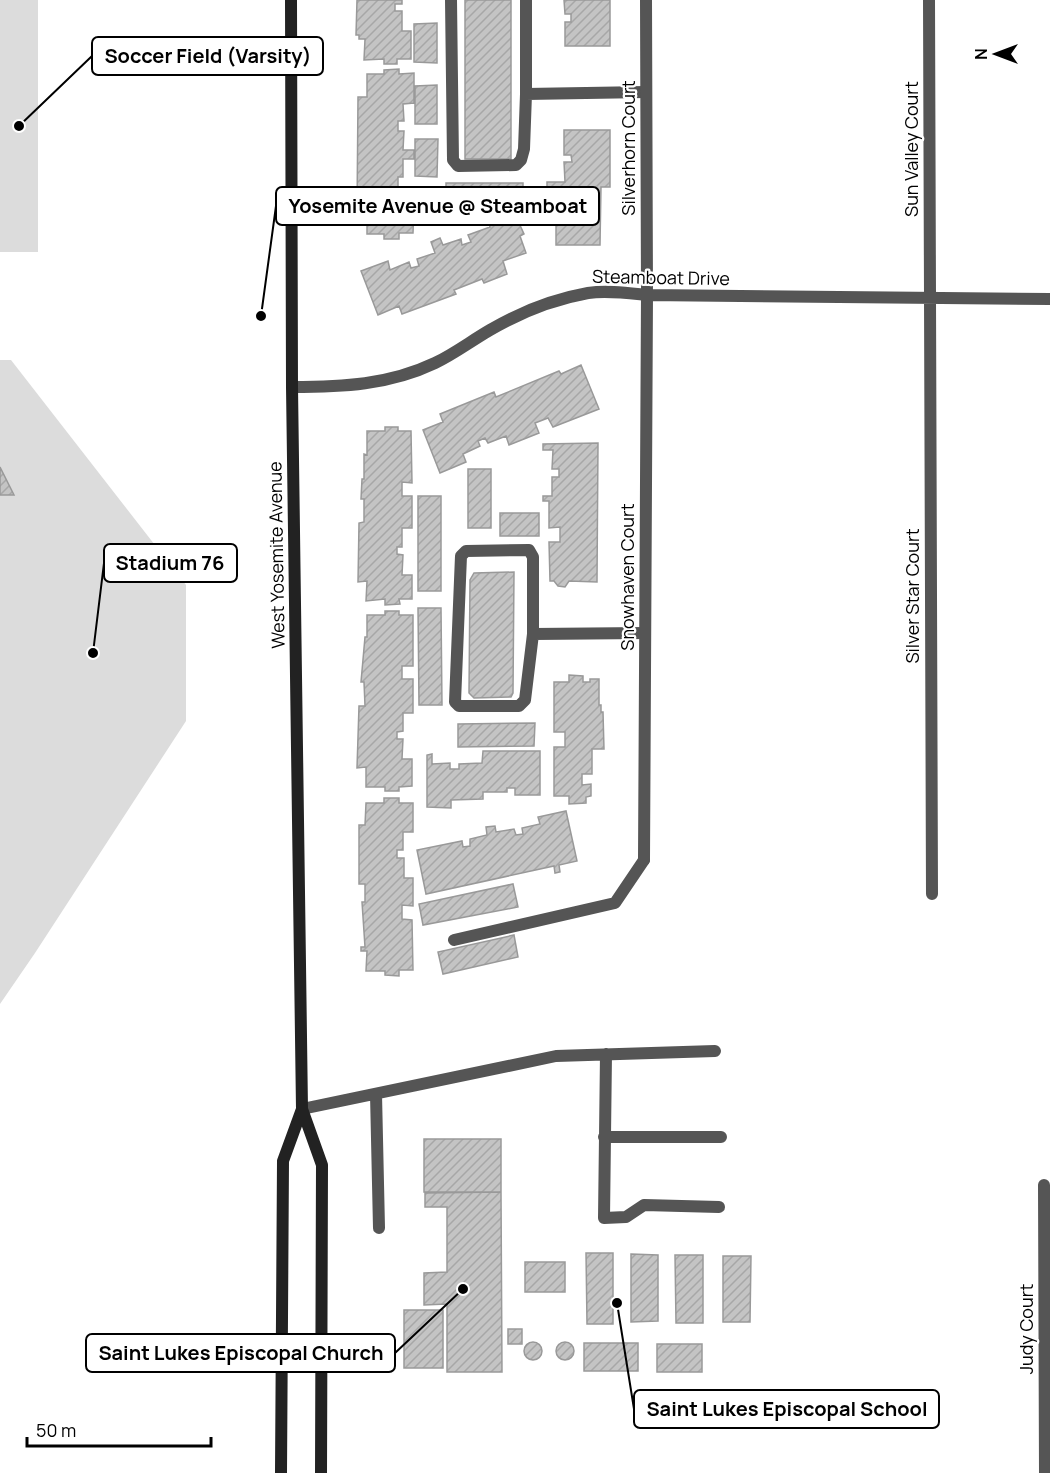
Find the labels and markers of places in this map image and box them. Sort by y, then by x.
callout: Soccer Field (Varsity) [92,37,323,75]
callout: Yosemite Avenue @ Steamboat [276,187,599,225]
callout: Stadium 76 [104,544,237,582]
callout: Saint Lukes Episcopal Church [86,1334,395,1372]
callout: Saint Lukes Episcopal School [634,1390,939,1428]

